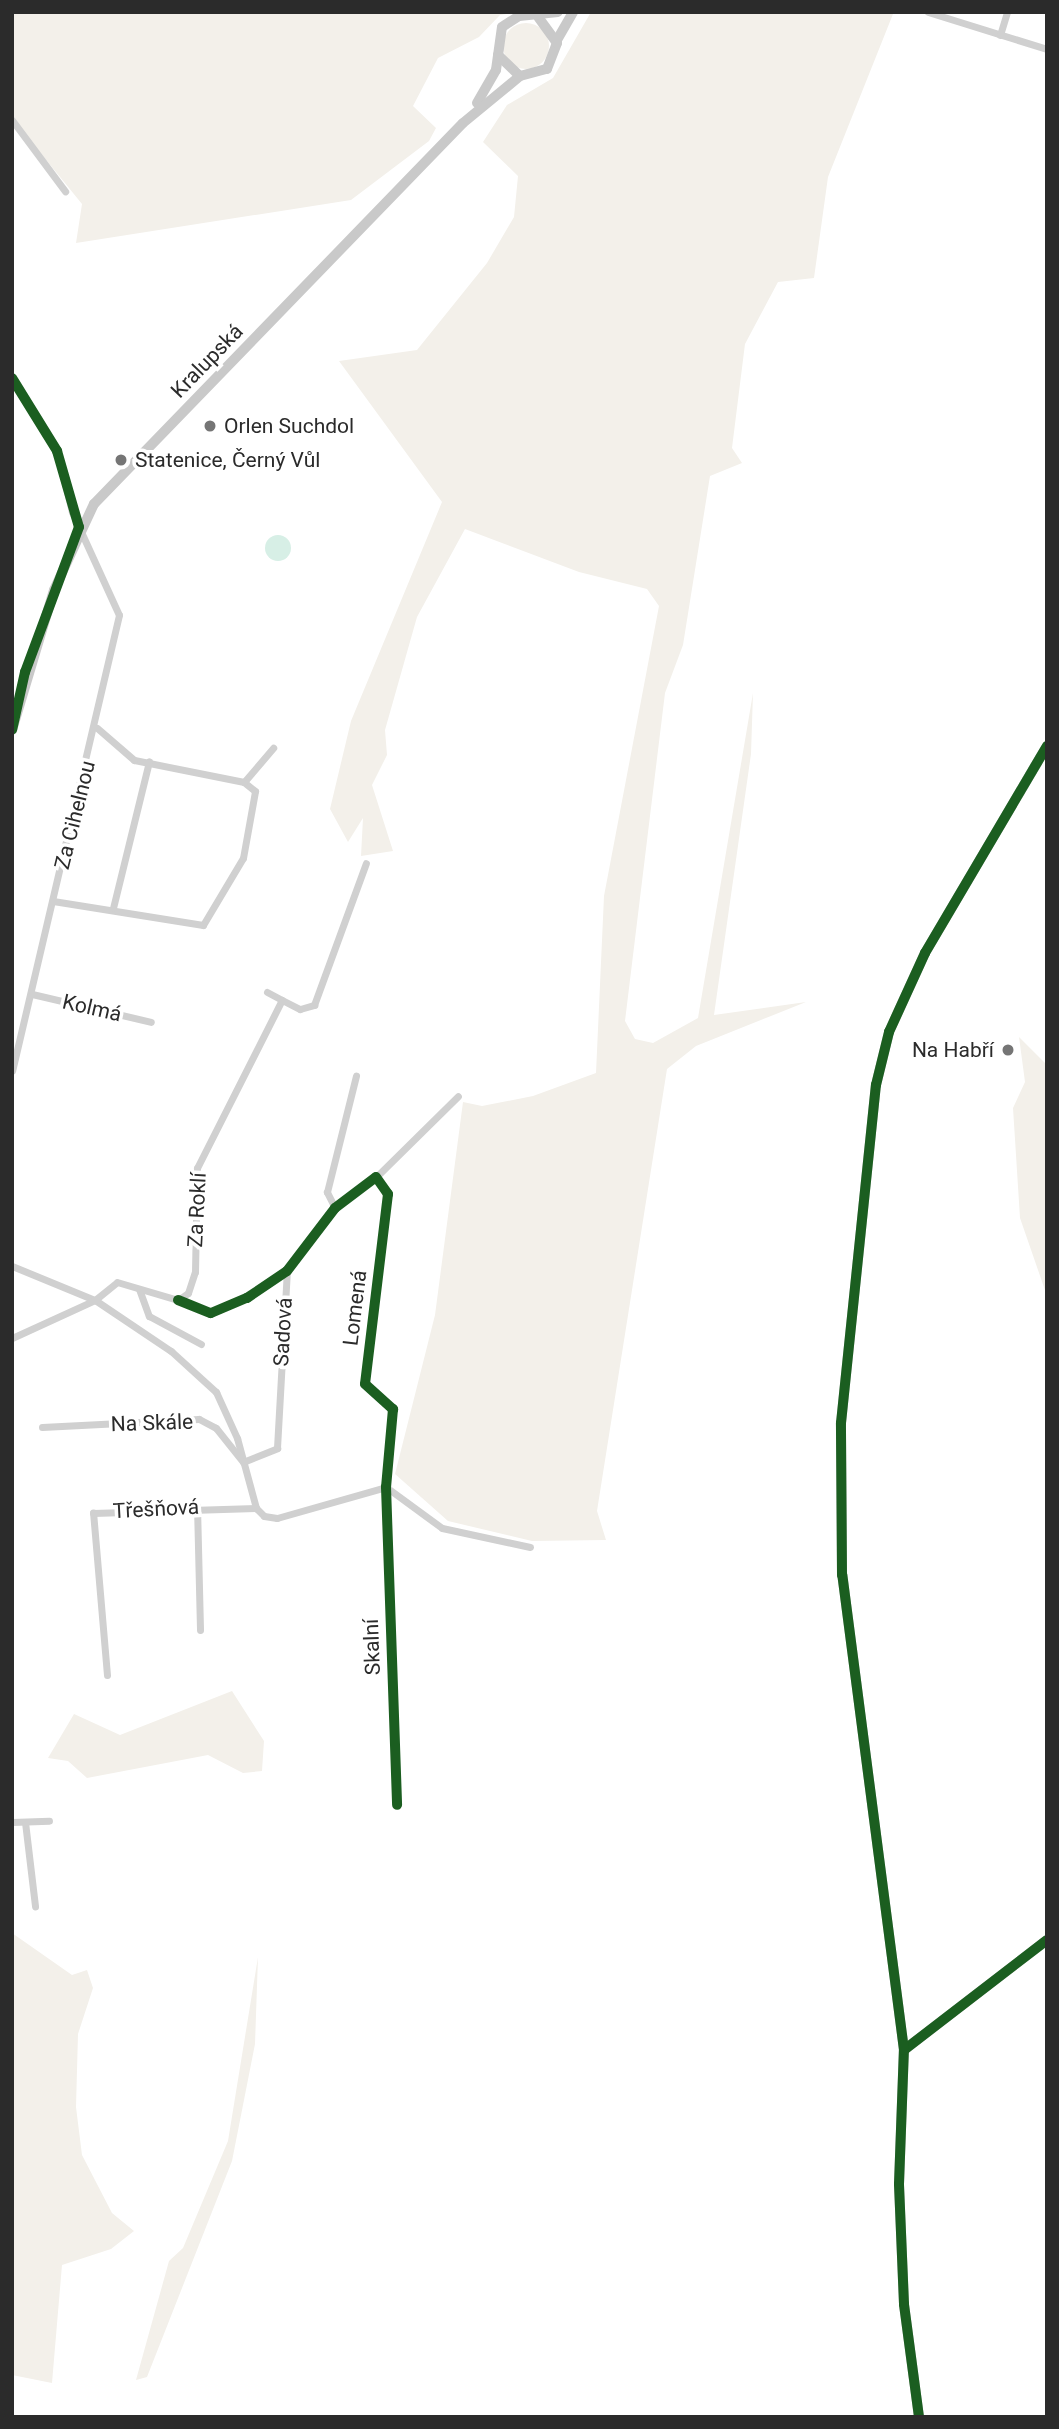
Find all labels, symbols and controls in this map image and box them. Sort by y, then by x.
street label: Kralupská [166,319,248,403]
place label: Orlen Suchdol [224,413,354,439]
marker: Orlen Suchdol [202,418,218,434]
place label: Statenice, Černý Vůl [135,447,320,473]
marker: Statenice, Černý Vůl [113,452,129,468]
street label: Za Cihelnou [49,758,101,872]
street label: Kolmá [60,989,124,1027]
place label: Na Habří [912,1037,994,1063]
marker: Na Habří [1000,1042,1016,1058]
street label: Za Roklí [182,1172,212,1248]
street label: Lomená [338,1269,372,1347]
street label: Sadová [269,1297,297,1367]
street label: Na Skále [110,1409,194,1437]
street label: Třešňová [112,1494,200,1524]
street label: Skalní [358,1618,386,1676]

